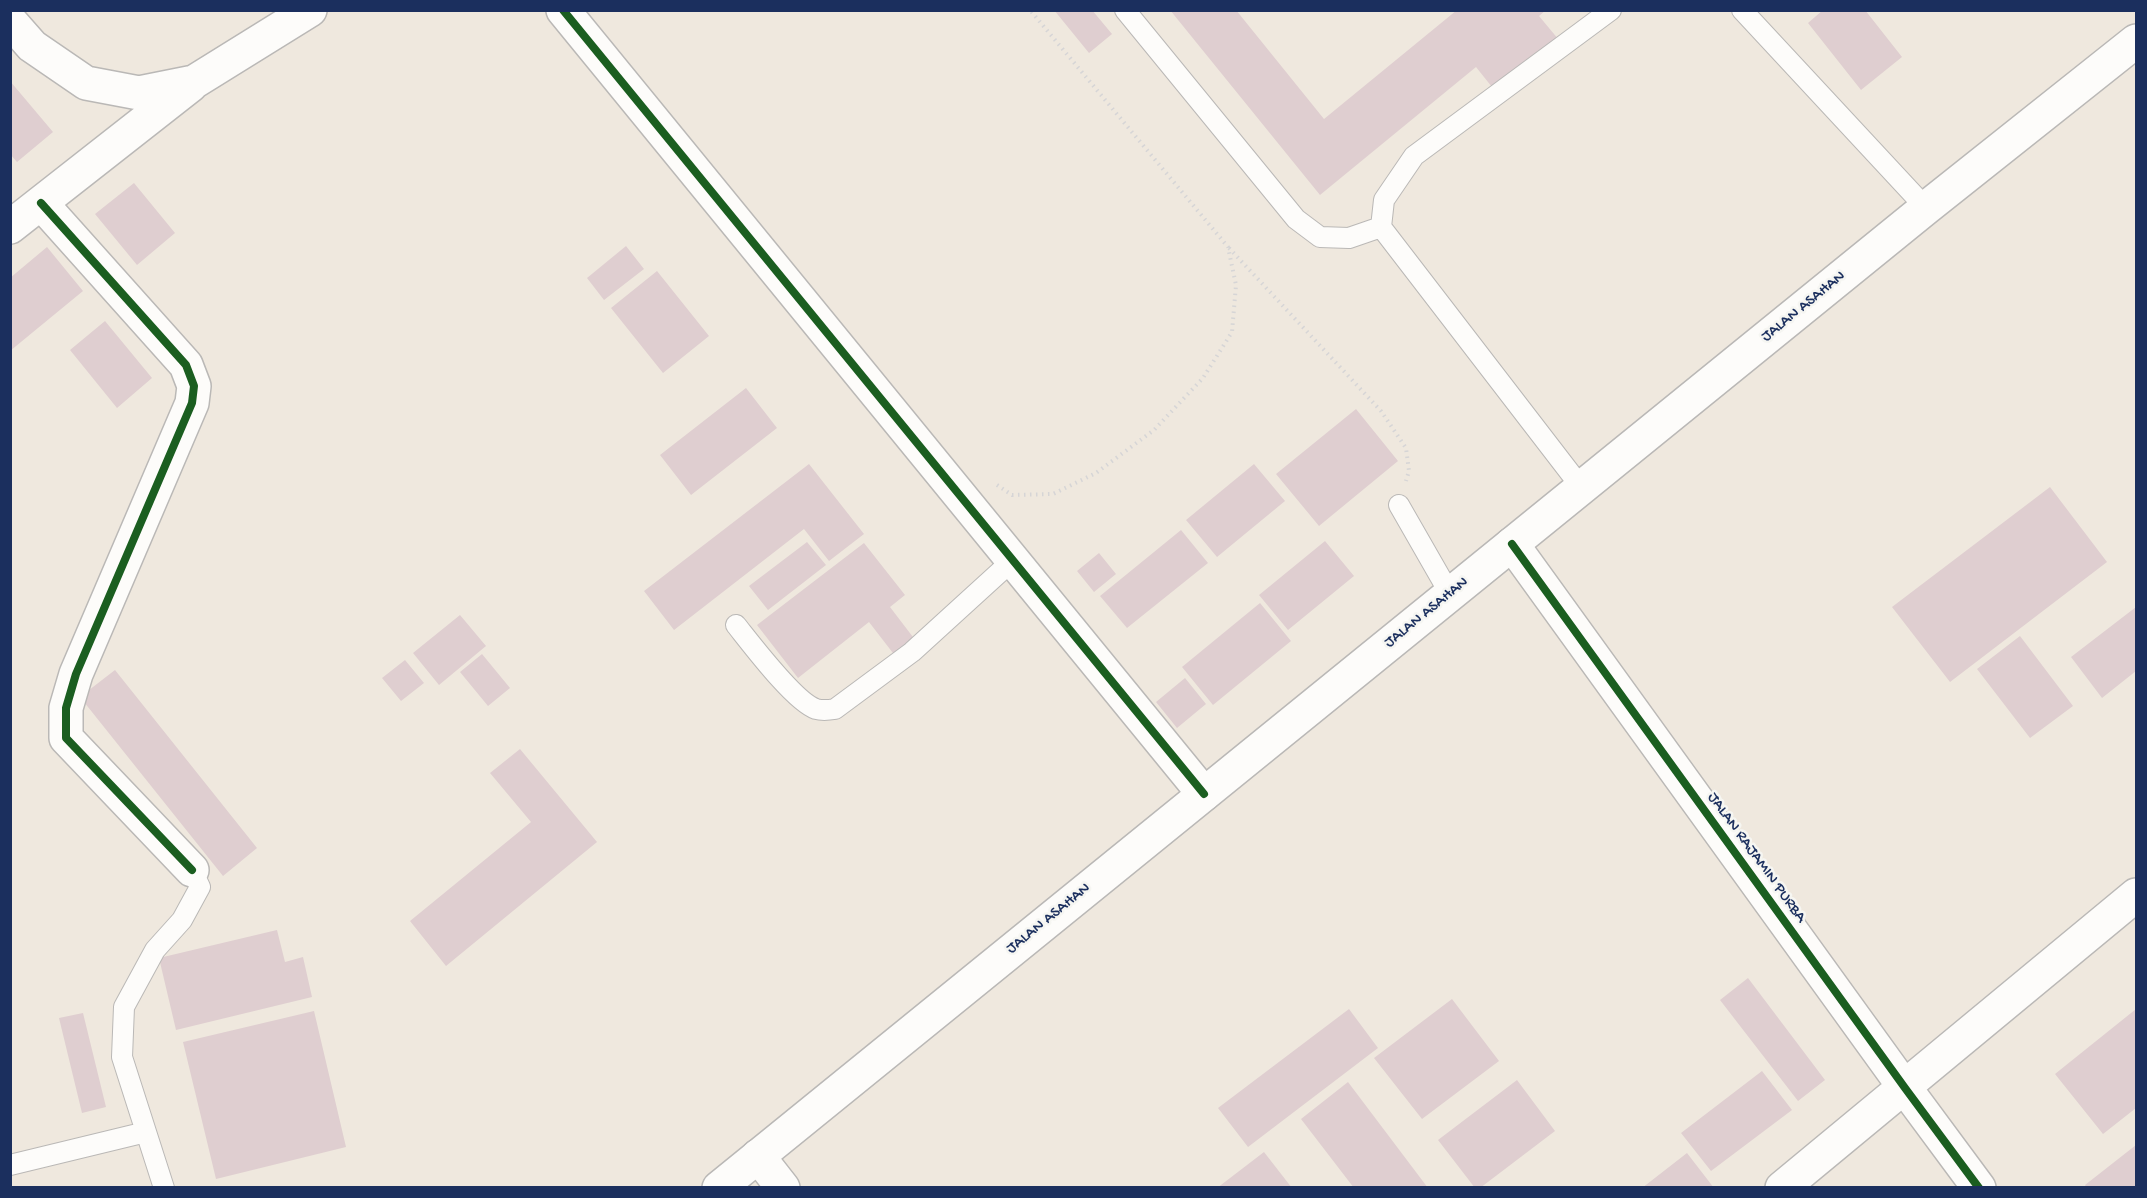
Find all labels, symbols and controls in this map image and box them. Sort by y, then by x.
street label: JALAN ASAHAN [1758,267,1850,347]
street label: JALAN ASAHAN [1381,573,1473,653]
street label: JALAN RAJAMIN PURBA [1702,789,1810,927]
street label: JALAN ASAHAN [1003,879,1095,959]

